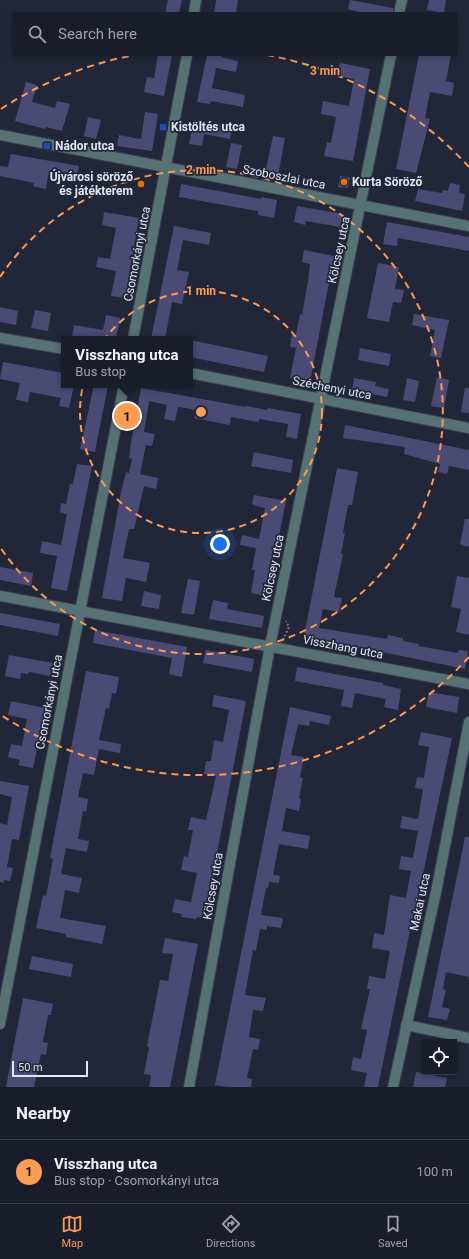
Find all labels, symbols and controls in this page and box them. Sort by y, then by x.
search box [12,12,457,56]
icon: search [26,23,48,45]
text: Search here [58,25,137,43]
text: 3 min [310,64,340,78]
place label: Kistöltés utca [171,120,246,134]
marker: Kistöltés utca [158,122,168,132]
place label: Nádor utca [55,139,115,153]
marker: Nádor utca [42,141,52,151]
street label: Szoboszlai utca [241,162,327,192]
text: 2 min [186,163,216,177]
place label: Újvárosi söröző és játékterem [50,169,133,198]
place label: Kurta Söröző [352,175,422,189]
marker: Kurta Söröző [339,177,349,187]
marker: Újvárosi söröző és játékterem [136,179,146,189]
street label: Csomorkányi utca [121,205,153,303]
street label: Kölcsey utca [325,215,353,285]
text: 1 min [186,284,216,298]
popup [61,336,193,388]
text: Visszhang utca [75,346,179,364]
text: Bus stop [75,364,126,379]
street label: Széchenyi utca [291,373,373,403]
pin: 1 [114,401,140,431]
centre of rings [194,405,208,419]
street label: Kölcsey utca [259,533,287,603]
your location [210,534,230,554]
street label: Visszhang utca [302,632,384,662]
street label: Csomorkányi utca [33,653,65,751]
street label: Kölcsey utca [200,851,226,921]
street label: Makai utca [407,872,433,932]
map controls [421,1039,457,1075]
button: locate [421,1039,457,1075]
scale bar [12,1059,88,1078]
text: 50 m [18,1061,43,1074]
text: Nearby [16,1103,71,1123]
text: Visszhang utca [54,1155,157,1173]
text: 1 [25,1164,33,1179]
text: 100 m [416,1164,453,1179]
text: Bus stop · Csomorkányi utca [54,1173,219,1188]
tab: Map [61,1213,83,1250]
tab: Directions [206,1213,255,1250]
tab: Saved [378,1213,408,1250]

